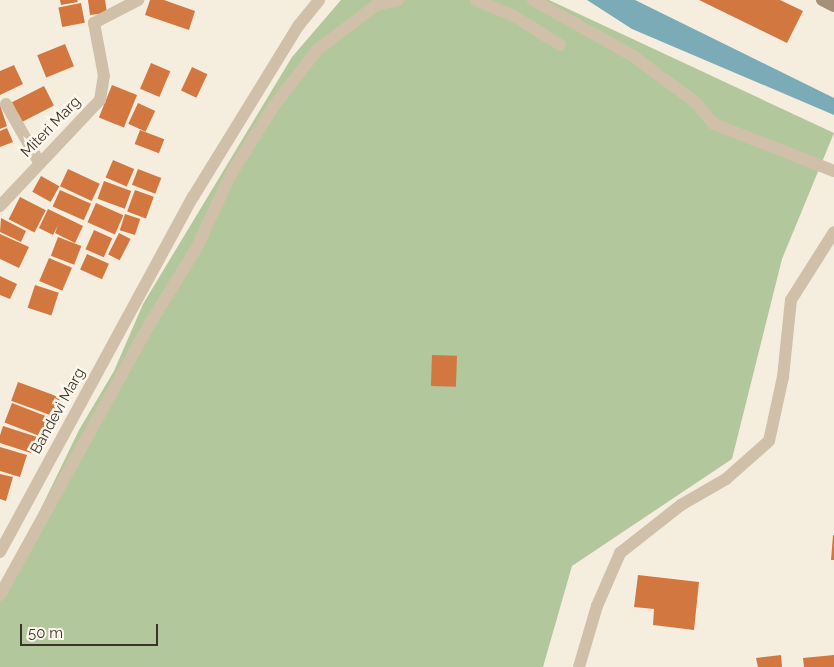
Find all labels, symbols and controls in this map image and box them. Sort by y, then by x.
street label: Miteri Marg [17,93,85,161]
street label: Bandevi Marg [27,365,89,457]
scale bar [22,614,160,646]
text: 50 m [28,624,63,642]

